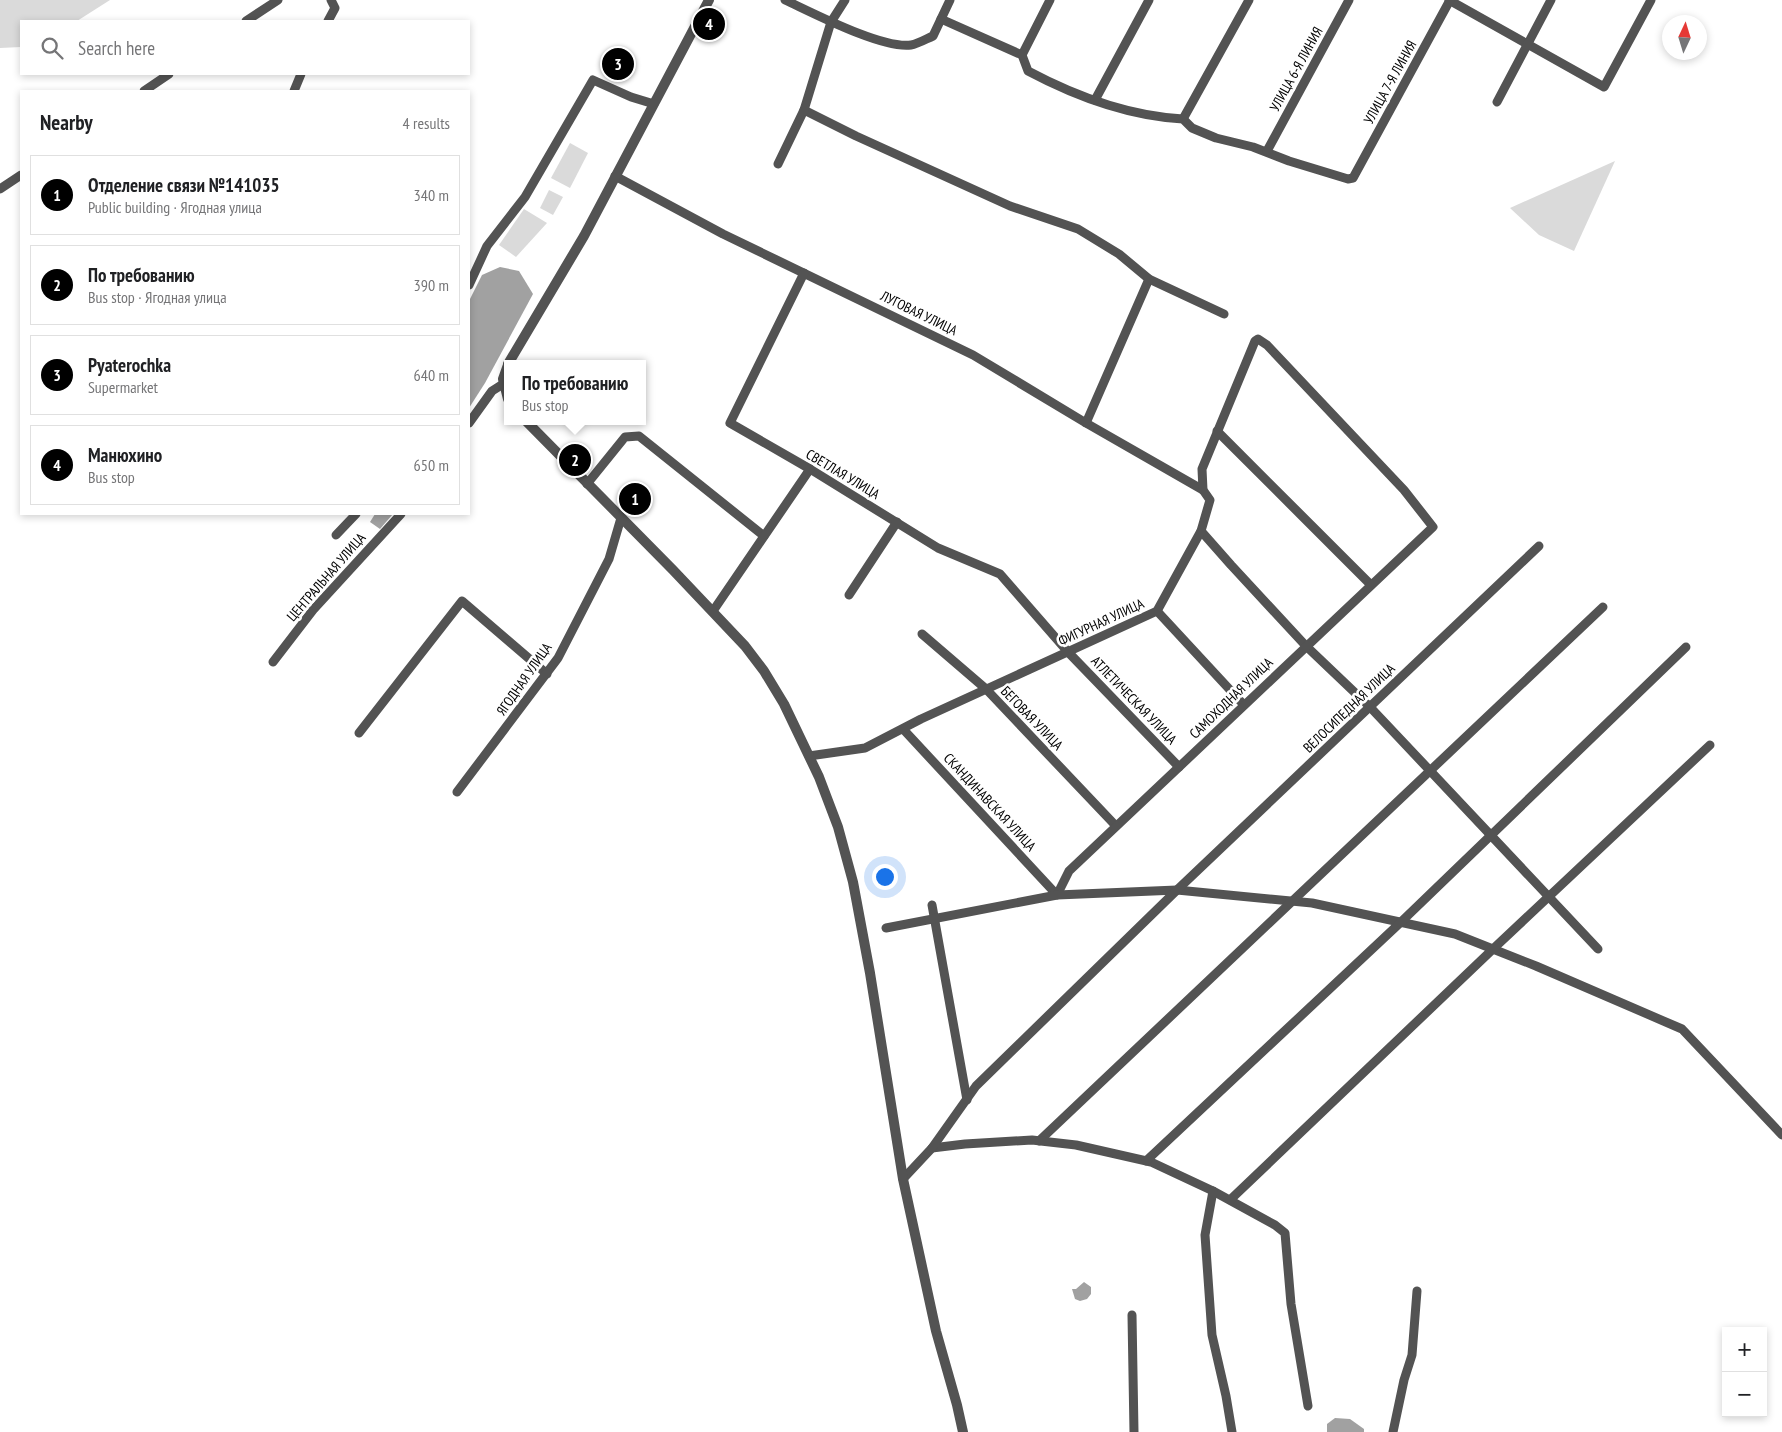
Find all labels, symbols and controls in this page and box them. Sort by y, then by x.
pin: 4 [693,5,725,43]
north arrow [1662,15,1707,60]
search box [20,20,470,75]
street label: УЛИЦА 6-Я ЛИНИЯ [1265,24,1327,114]
icon: search [38,34,66,62]
text: Search here [78,36,155,60]
street label: УЛИЦА 7-Я ЛИНИЯ [1360,37,1420,127]
pin: 3 [602,45,634,83]
text: Nearby [40,109,93,136]
text: 4 results [403,113,450,133]
text: Отделение связи №141035 [88,173,280,197]
text: 1 [53,185,61,205]
text: 340 m [414,185,449,205]
text: Public building · Ягодная улица [88,197,262,217]
text: По требованию [88,263,195,287]
text: 2 [53,275,61,295]
text: 390 m [414,275,449,295]
street label: ЛУГОВАЯ УЛИЦА [877,286,961,339]
text: Bus stop · Ягодная улица [88,287,227,307]
text: Pyaterochka [88,353,171,377]
popup [504,360,646,425]
text: 3 [53,365,61,385]
text: 640 m [414,365,449,385]
text: По требованию [522,371,628,395]
text: Supermarket [88,377,158,397]
text: Bus stop [522,395,569,415]
pin: 2 [559,441,591,479]
text: Манюхино [88,443,162,467]
street label: СВЕТЛАЯ УЛИЦА [803,445,884,503]
text: 4 [53,455,61,475]
text: 650 m [414,455,449,475]
text: Bus stop [88,467,135,487]
pin: 1 [619,480,651,518]
street label: ЦЕНТРАЛЬНАЯ УЛИЦА [283,529,370,625]
street label: ФИГУРНАЯ УЛИЦА [1055,594,1147,650]
street label: ЯГОДНАЯ УЛИЦА [492,639,556,719]
street label: АТЛЕТИЧЕСКАЯ УЛИЦА [1087,652,1181,748]
street label: САМОХОДНАЯ УЛИЦА [1186,653,1277,742]
street label: ВЕЛОСИПЕДНАЯ УЛИЦА [1299,659,1399,756]
street label: БЕГОВАЯ УЛИЦА [997,682,1067,754]
street label: СКАНДИНАВСКАЯ УЛИЦА [940,749,1040,855]
your location [872,864,898,890]
map controls [1722,1327,1767,1417]
button: + [1722,1327,1767,1372]
button: − [1722,1372,1767,1417]

